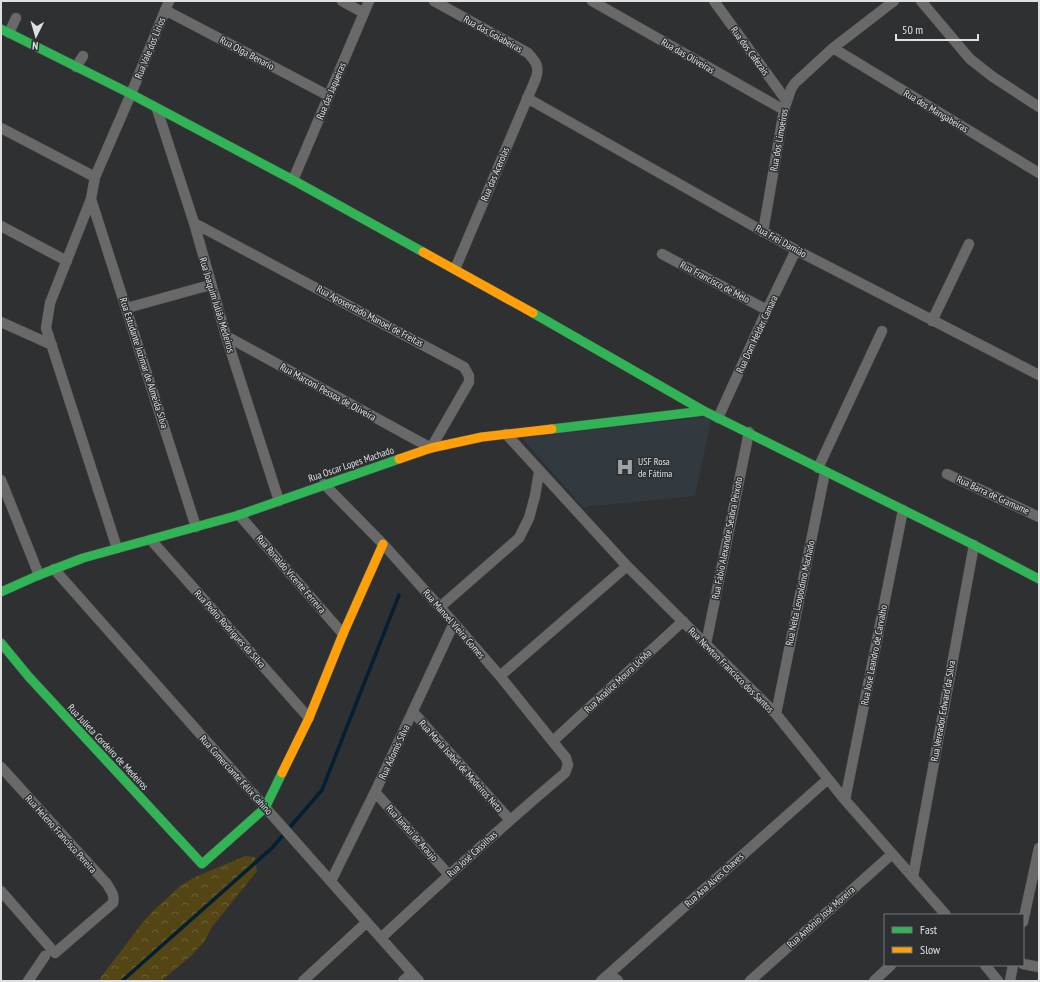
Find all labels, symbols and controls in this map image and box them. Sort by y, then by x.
street label: Rua das Goiabeiras [461,12,525,56]
street label: Rua Vale dos Lirios [132,15,168,81]
north arrow [16,16,56,56]
scale bar [896,16,978,42]
text: 50 m [902,22,923,37]
street label: Rua dos Cafezais [728,24,773,79]
street label: Rua Olga Benario [217,33,277,73]
street label: Rua das Oliveiras [659,36,717,77]
text: N [32,39,39,53]
street label: Rua das Jaqueiras [313,60,349,121]
street label: Rua dos Mangabeiras [901,87,971,136]
street label: Rua dos Limoeiros [767,107,791,172]
street label: Rua das Acerolas [478,144,513,203]
street label: Rua Frei Damião [753,222,809,260]
street label: Rua Joaquim Julião Medeiros [196,256,238,355]
street label: Rua Francisco de Melo [678,258,752,306]
street label: Rua Aposentado Manoel de Freitas [314,282,426,350]
street label: Rua Dom Helder Camara [733,293,781,375]
street label: Rua Estudante Jozimar de Almeida Silva [117,296,171,430]
street label: Rua Marconi Pessoa de Oliveira [278,360,378,424]
street label: Rua Oscar Lopes Machado [307,443,395,485]
place label: USF Rosa de Fátima [638,455,672,480]
hospital icon: USF Rosa de Fátima [615,457,635,477]
street label: Rua Barra de Gramame [954,472,1032,518]
street label: Rua Fabio Alexandre Seabra Peixoto [709,476,745,600]
street label: Rua Ronaldo Vicente Ferreira [253,532,329,616]
street label: Rua Nelta Leopoldino Machado [782,539,818,647]
street label: Rua Pedro Rodrigues da Silva [192,587,268,671]
street label: Rua Manoel Vieira Gomes [420,587,488,662]
street label: Rua José Leandro de Carvalho [858,604,890,706]
street label: Rua Newton Francisco dos Santos [686,625,777,716]
street label: Rua Analice Moura Uchôa [582,646,654,716]
street label: Rua Vereador Edward da Silva [928,659,958,763]
street label: Rua Julieta Cordeiro de Medeiros [65,701,152,793]
street label: Rua Maria Isabel de Medeiros Neta [416,717,506,815]
street label: Rua Adomis Silva [376,722,412,782]
street label: Rua Comerciante Félix Cahino [197,732,275,818]
street label: Rua Heleno Francisco Pereira [23,792,99,876]
street label: Rua Jandui de Araujo [383,802,441,864]
street label: Rua José Cassilhas [444,828,500,880]
street label: Rua Ana Alves Chaves [682,850,747,910]
street label: Rua Antônio José Moreira [784,883,858,951]
legend [884,914,1024,966]
text: Fast [920,922,938,937]
text: Slow [920,942,941,957]

